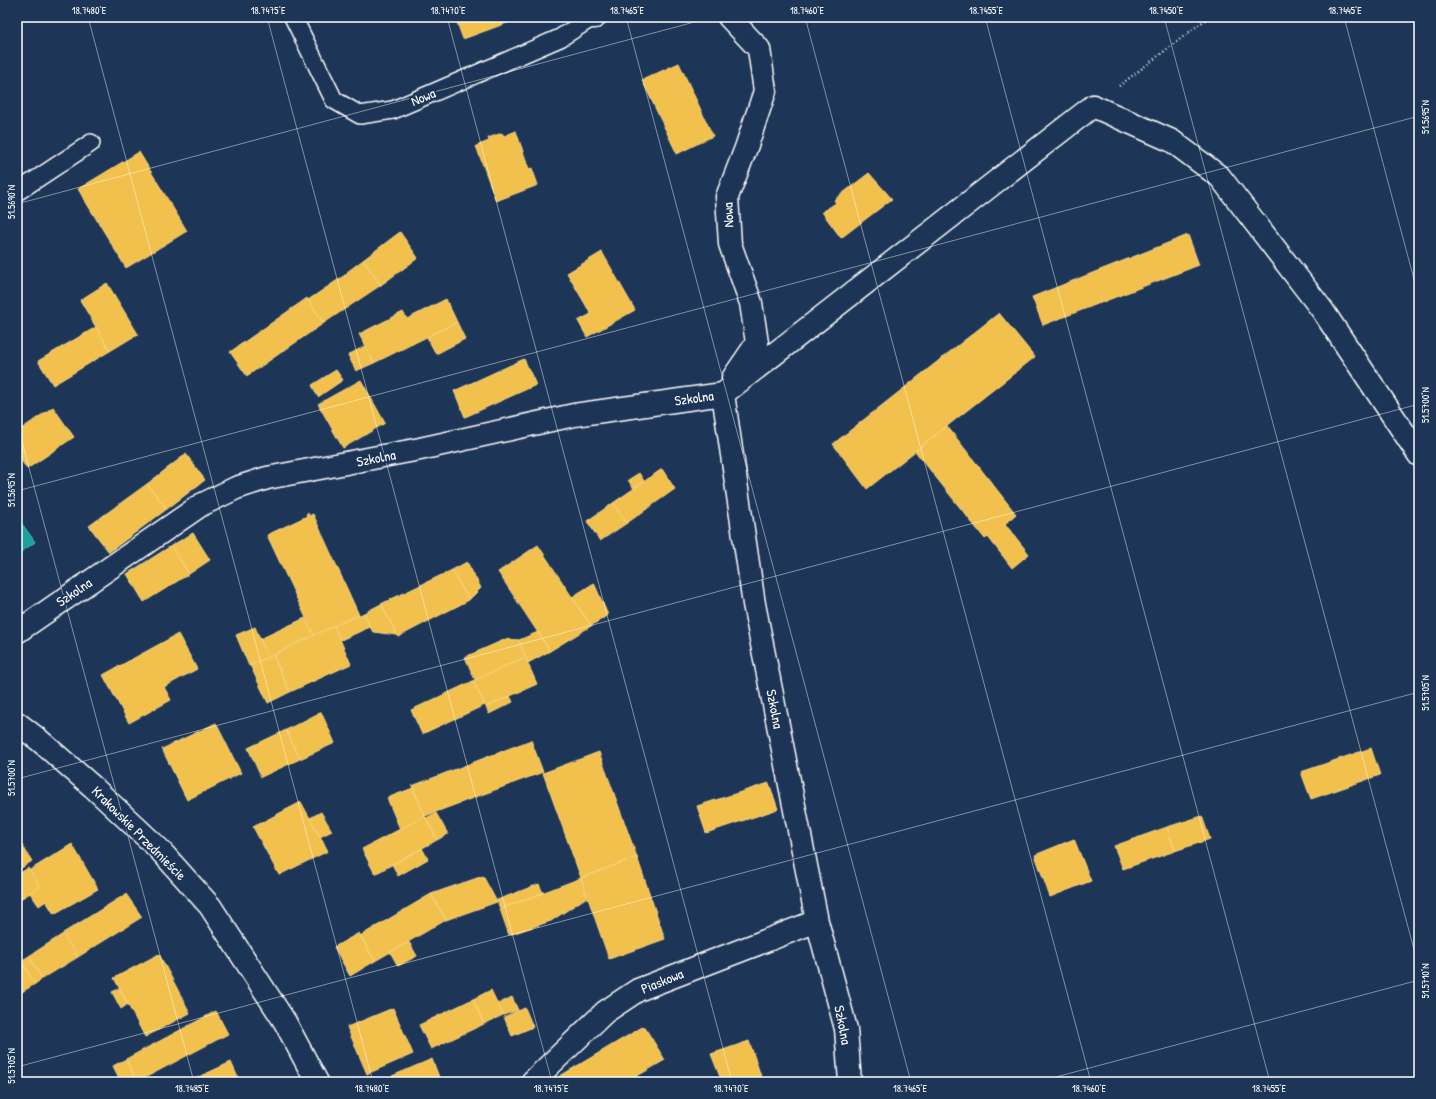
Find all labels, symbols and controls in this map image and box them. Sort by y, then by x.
text: 18.7480°E [72,4,107,17]
text: 18.7475°E [251,4,286,17]
text: 18.7470°E [431,4,466,17]
text: 18.7465°E [610,4,644,17]
text: 18.7460°E [790,4,825,17]
text: 18.7455°E [969,4,1004,17]
text: 18.7450°E [1149,4,1184,17]
text: 18.7445°E [1328,4,1362,17]
street label: Nowa [408,83,439,110]
text: 51.5695°N [1419,100,1432,134]
text: 51.5690°N [5,185,18,219]
street label: Nowa [718,202,737,228]
street label: Szkolna [673,385,715,410]
text: 51.5700°N [1419,387,1432,423]
street label: Szkolna [355,444,398,471]
text: 51.5695°N [5,473,18,507]
street label: Szkolna [52,572,96,610]
text: 51.5705°N [1419,675,1432,711]
street label: Szkolna [762,688,789,731]
text: 51.5700°N [5,760,18,796]
street label: Krakowskie Przedmieście [88,781,191,884]
street label: Piaskowa [638,963,686,998]
text: 51.5710°N [1419,964,1432,998]
street label: Szkolna [830,1004,857,1047]
text: 51.5705°N [5,1048,18,1084]
text: 18.7485°E [175,1082,210,1095]
text: 18.7480°E [355,1082,390,1095]
text: 18.7475°E [534,1082,569,1095]
text: 18.7470°E [714,1082,749,1095]
text: 18.7465°E [893,1082,927,1095]
text: 18.7460°E [1072,1082,1107,1095]
text: 18.7455°E [1252,1082,1287,1095]

